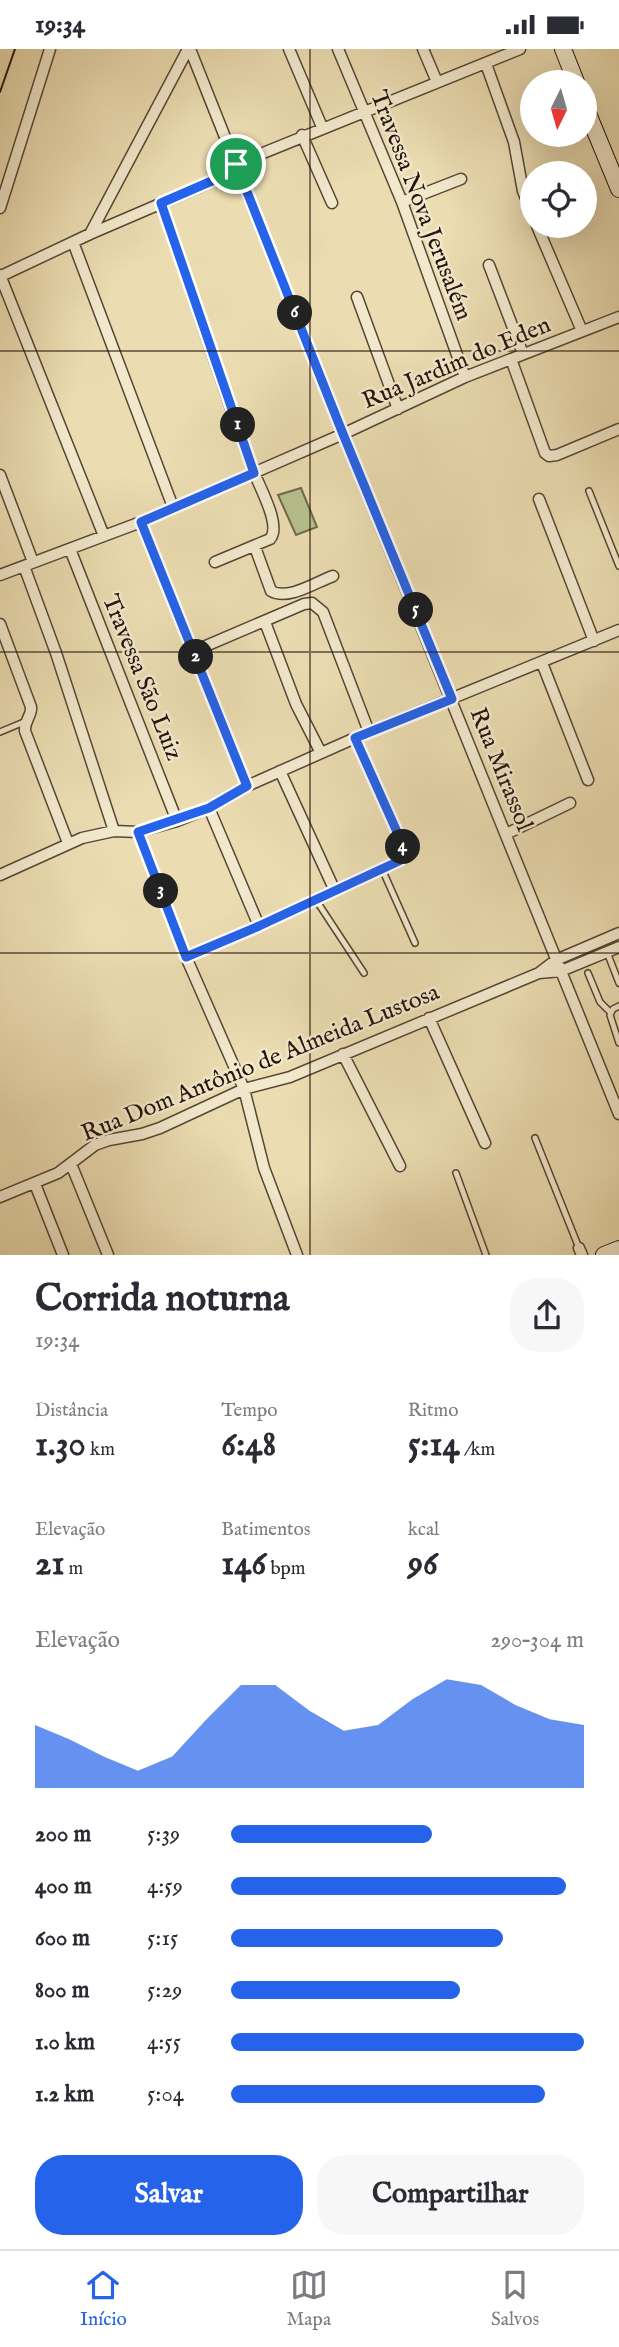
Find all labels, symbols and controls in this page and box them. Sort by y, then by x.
text: 19:34 [35,8,85,41]
north arrow [520,70,597,147]
map controls [520,70,597,238]
street label: Travessa Nova Jerusalém [362,86,479,325]
pin [206,134,266,194]
icon: arrive [217,145,255,183]
button: locate [520,161,597,238]
pin: 6 [278,295,312,331]
text: 6 [290,300,299,324]
street label: Rua Jardim do Eden [358,310,556,417]
pin: 1 [220,407,256,443]
text: 1 [234,412,241,436]
street label: Travessa São Luiz [94,590,189,765]
pin: 5 [398,593,434,627]
text: 5 [412,597,419,621]
pin: 2 [178,639,214,675]
text: 2 [191,644,200,668]
street label: Rua Mirassol [462,703,540,836]
pin: 4 [386,829,420,865]
text: 4 [398,834,407,858]
pin: 3 [144,873,178,909]
text: 3 [157,878,164,902]
street label: Rua Dom Antônio de Almeida Lustosa [77,977,445,1150]
text: Corrida noturna [35,1276,290,1324]
button: share [510,1278,584,1352]
text: 19:34 [35,1326,80,1355]
text: Distância [35,1399,108,1423]
text: Tempo [221,1399,277,1423]
text: Ritmo [408,1399,458,1423]
text: 1.30 [35,1423,86,1468]
text: 6:48 [221,1423,276,1468]
text: 5:14 [408,1423,460,1468]
text: km [86,1438,115,1462]
text: /km [460,1438,495,1462]
text: Elevação [35,1518,105,1542]
text: Batimentos [221,1518,311,1542]
text: kcal [408,1518,439,1542]
text: 21 [35,1542,64,1587]
text: 146 [221,1542,266,1587]
text: 96 [408,1542,438,1587]
text: m [64,1557,83,1581]
text: bpm [266,1557,306,1581]
text: Elevação [35,1626,120,1655]
text: 290–304 m [490,1626,584,1655]
text: 200 m [35,1820,91,1849]
text: 5:39 [147,1820,180,1849]
text: 400 m [35,1872,92,1901]
text: 4:59 [147,1872,183,1901]
text: 600 m [35,1924,90,1953]
text: 5:15 [147,1924,178,1953]
text: 800 m [35,1976,89,2005]
text: 5:29 [147,1976,182,2005]
text: 1.0 km [35,2028,95,2057]
text: 4:55 [147,2028,181,2057]
text: 1.2 km [35,2080,94,2109]
text: 5:04 [147,2080,184,2109]
button: Salvar [35,2155,303,2235]
button: Compartilhar [317,2155,584,2235]
tab: Início [80,2266,127,2332]
tab: Mapa [287,2266,331,2332]
tab: Salvos [491,2266,539,2332]

